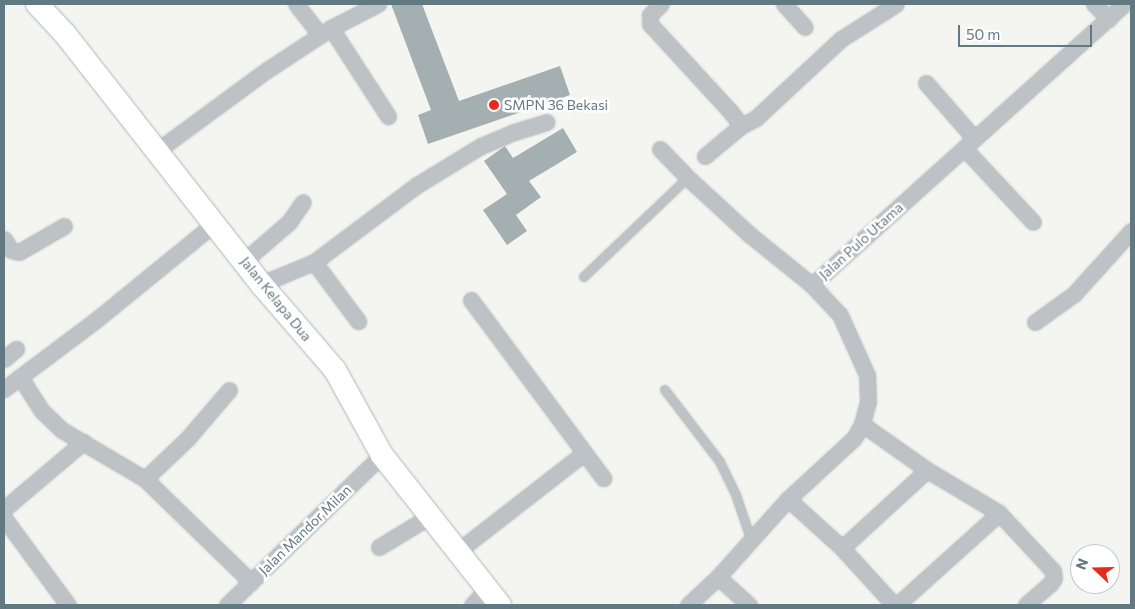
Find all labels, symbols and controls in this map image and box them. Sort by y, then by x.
scale bar [960,15,1094,47]
text: 50 m [966,25,1000,43]
place label: SMPN 36 Bekasi [504,97,608,113]
marker: SMPN 36 Bekasi [488,99,500,111]
street label: Jalan Pulo Utama [816,199,906,283]
street label: Jalan Kelapa Dua [237,253,315,345]
street label: Jalan Mandor Milan [255,482,355,578]
north arrow [1070,544,1120,594]
text: N [1072,556,1091,572]

